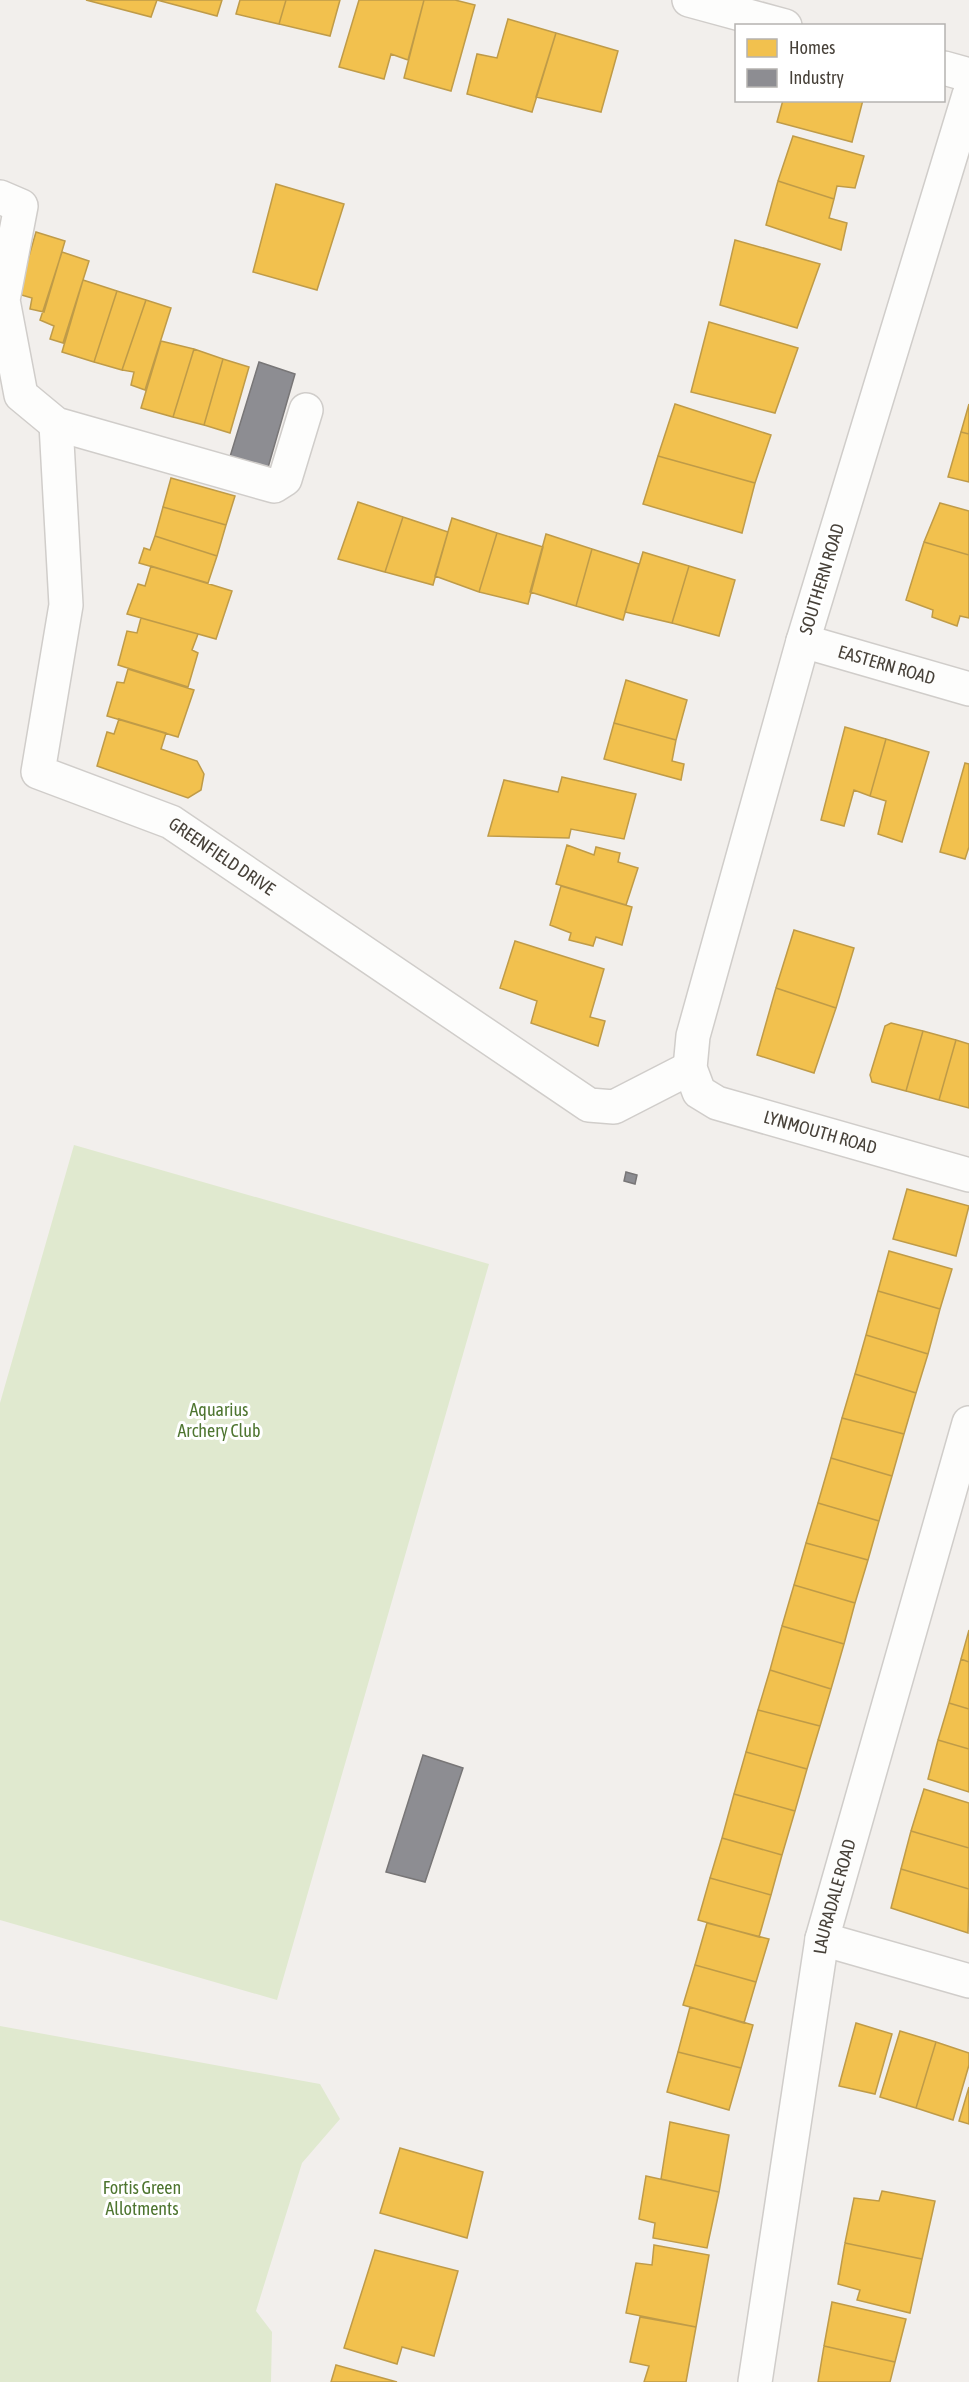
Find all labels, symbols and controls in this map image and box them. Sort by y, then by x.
legend [735,24,945,102]
text: Homes [789,37,835,58]
text: Industry [789,67,844,88]
street label: SOUTHERN ROAD [795,521,848,637]
street label: EASTERN ROAD [836,641,938,689]
street label: GREENFIELD DRIVE [165,813,279,900]
street label: LYNMOUTH ROAD [761,1106,879,1158]
park label: Aquarius Archery Club [178,1399,260,1441]
street label: LAURADALE ROAD [809,1837,860,1956]
park label: Fortis Green Allotments [103,2177,181,2219]

